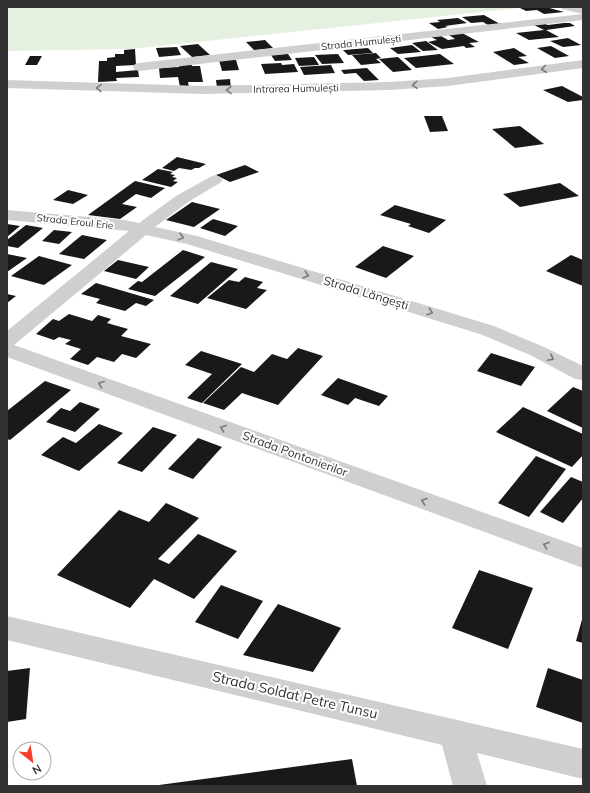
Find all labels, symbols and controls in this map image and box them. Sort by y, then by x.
street label: Strada Humulești [320,32,402,53]
one-way arrow [541,65,547,74]
one-way arrow [412,80,418,89]
street label: Intrarea Humulești [253,81,339,96]
one-way arrow [96,83,102,92]
one-way arrow [226,86,232,94]
street label: Strada Eroul Erie [36,211,114,232]
one-way arrow [178,233,184,241]
one-way arrow [302,270,309,279]
street label: Strada Lăngești [322,272,411,314]
one-way arrow [426,307,433,316]
one-way arrow [547,353,555,361]
one-way arrow [97,380,104,388]
one-way arrow [219,424,226,433]
street label: Strada Pontonierilor [241,428,350,480]
one-way arrow [421,497,428,505]
one-way arrow [543,541,550,550]
street label: Strada Soldat Petre Tunsu [211,667,379,723]
north arrow [12,741,52,781]
text: N [30,762,44,778]

